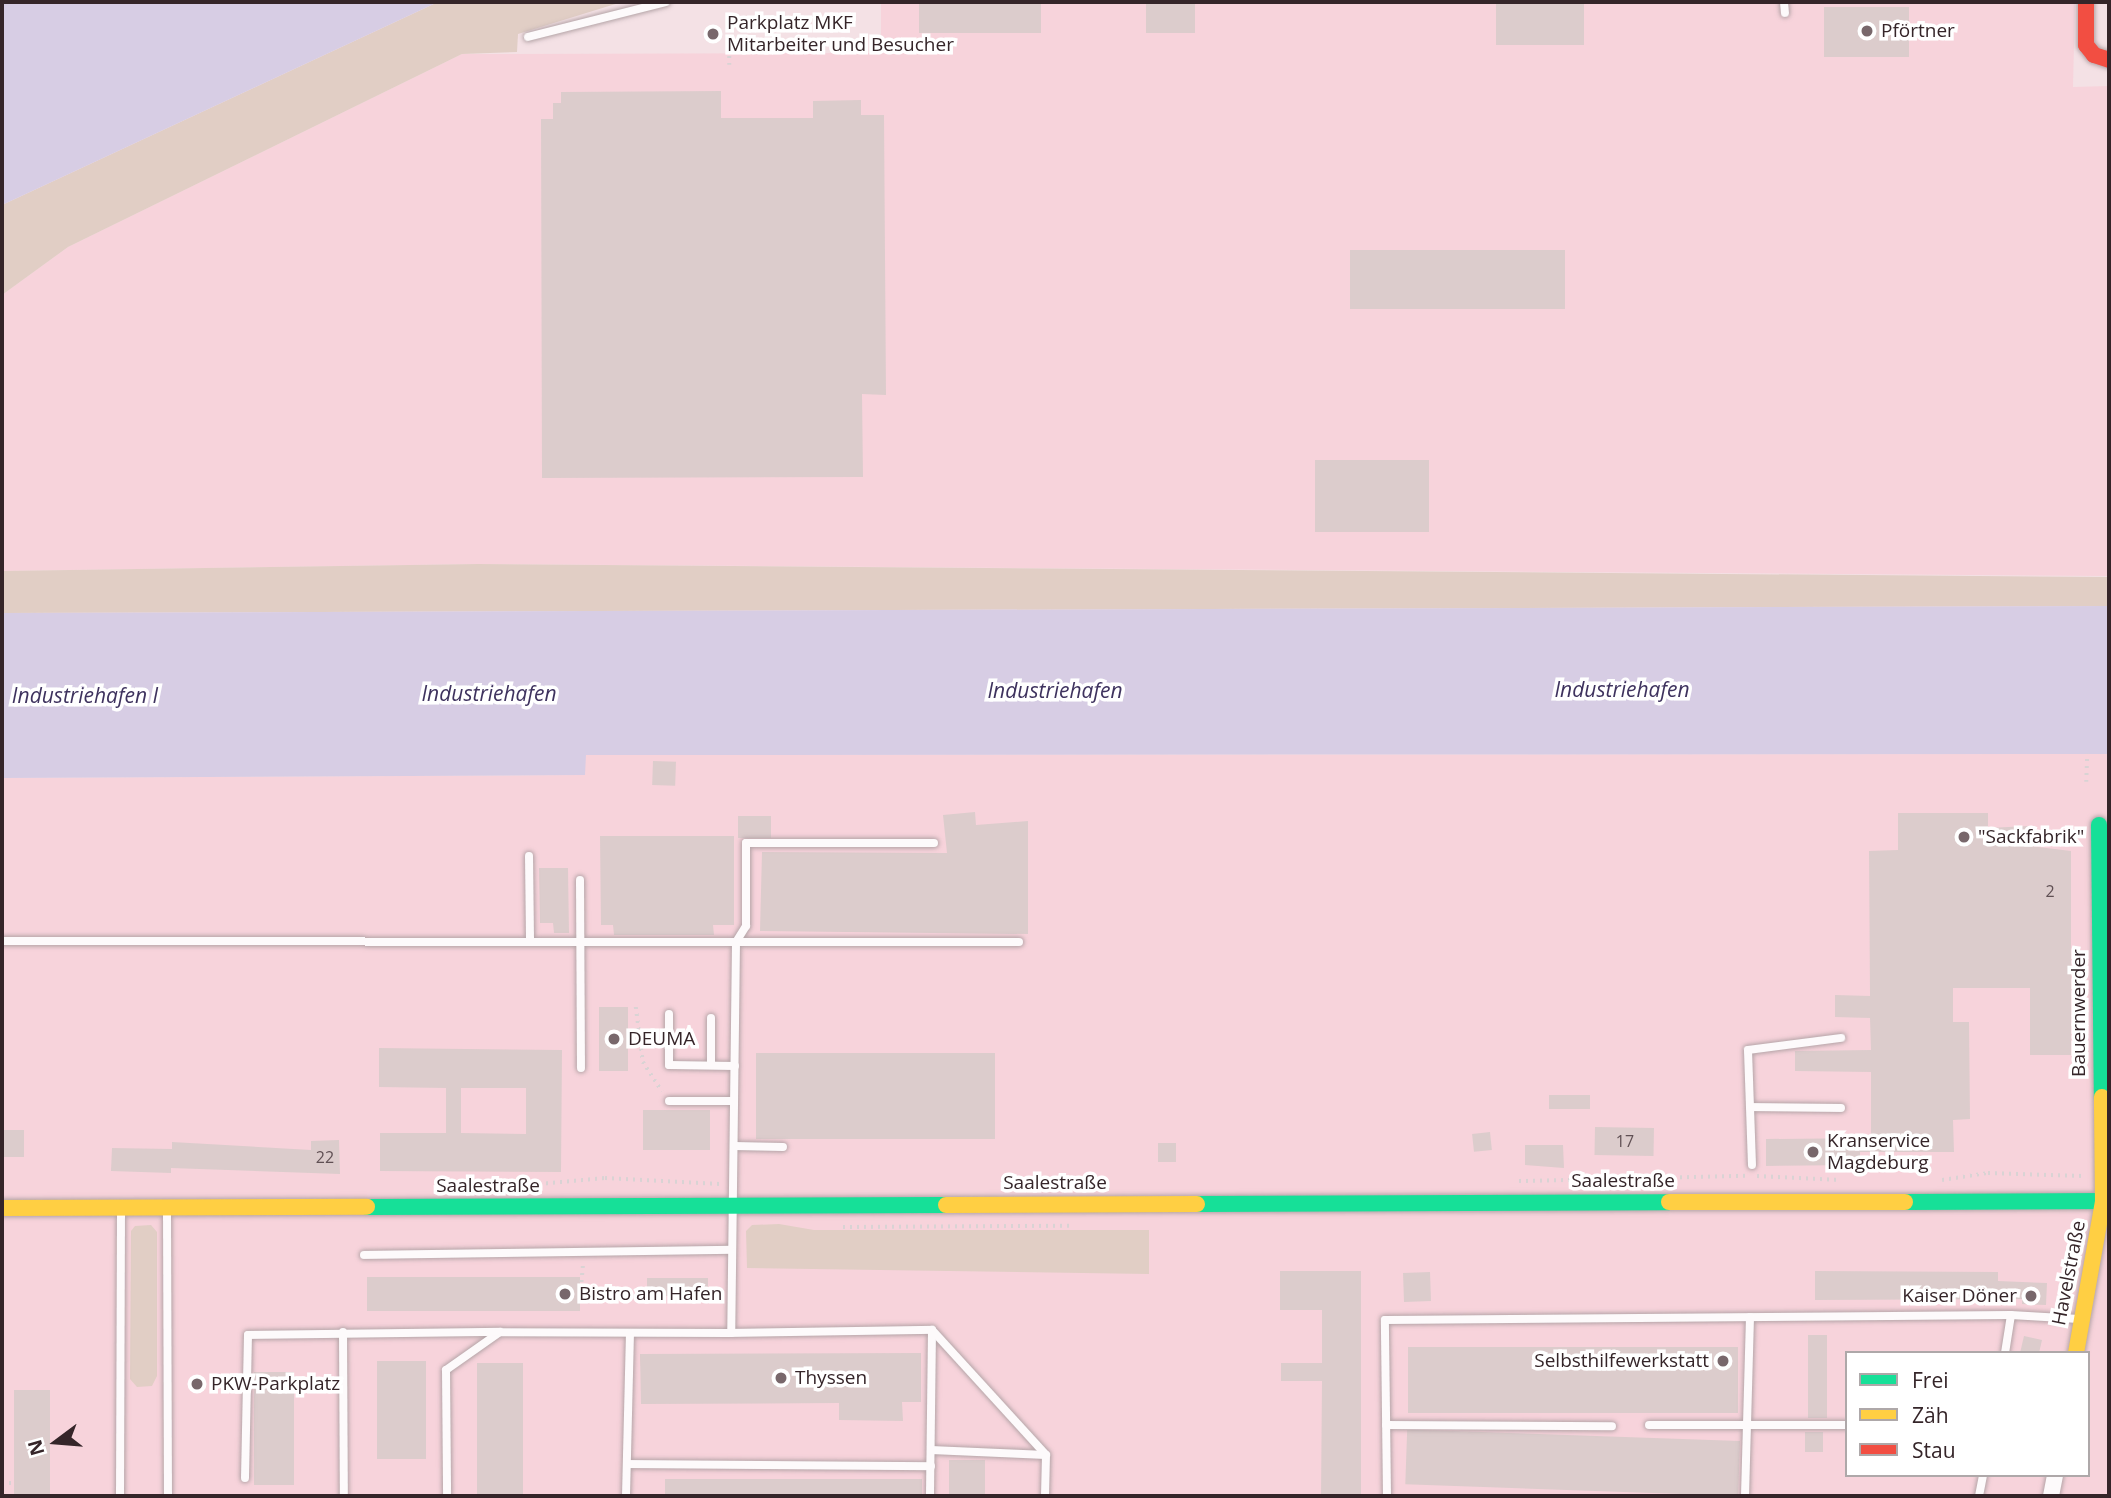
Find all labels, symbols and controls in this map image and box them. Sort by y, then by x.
place label: Parkplatz MKF Mitarbeiter und Besucher [727,12,954,56]
place label: Pförtner [1881,20,1955,42]
marker: Pförtner [1859,23,1875,39]
marker: Parkplatz MKF Mitarbeiter und Besucher [705,26,721,42]
water label: Industriehafen [1554,676,1690,702]
water label: Industriehafen [987,677,1123,703]
water label: Industriehafen [421,680,557,706]
water label: Industriehafen I [12,682,158,708]
place label: "Sackfabrik" [1978,826,2084,848]
marker: "Sackfabrik" [1956,829,1972,845]
house number: 2 [2045,881,2055,901]
street label: Bauernwerder [2068,949,2090,1077]
place label: DEUMA [628,1028,695,1050]
marker: DEUMA [606,1031,622,1047]
place label: Kranservice Magdeburg [1827,1130,1930,1174]
house number: 17 [1616,1131,1634,1151]
marker: Kranservice Magdeburg [1805,1144,1821,1160]
house number: 22 [316,1147,334,1167]
street label: Saalestraße [1571,1170,1675,1192]
street label: Saalestraße [1003,1172,1107,1194]
street label: Saalestraße [436,1175,540,1197]
street label: Havelstraße [2048,1219,2090,1327]
place label: Bistro am Hafen [579,1283,722,1305]
place label: Kaiser Döner [1902,1285,2017,1307]
marker: Bistro am Hafen [557,1286,573,1302]
marker: Kaiser Döner [2023,1288,2039,1304]
place label: Selbsthilfewerkstatt [1534,1350,1709,1372]
legend [1845,1351,2090,1477]
marker: Selbsthilfewerkstatt [1715,1353,1731,1369]
text: Frei [1912,1366,1949,1394]
place label: Thyssen [795,1367,867,1389]
marker: Thyssen [773,1370,789,1386]
place label: PKW-Parkplatz [211,1373,340,1395]
marker: PKW-Parkplatz [189,1376,205,1392]
text: Zäh [1912,1401,1949,1429]
north arrow [21,1407,91,1477]
text: Stau [1912,1436,1956,1464]
text: N [21,1437,50,1459]

